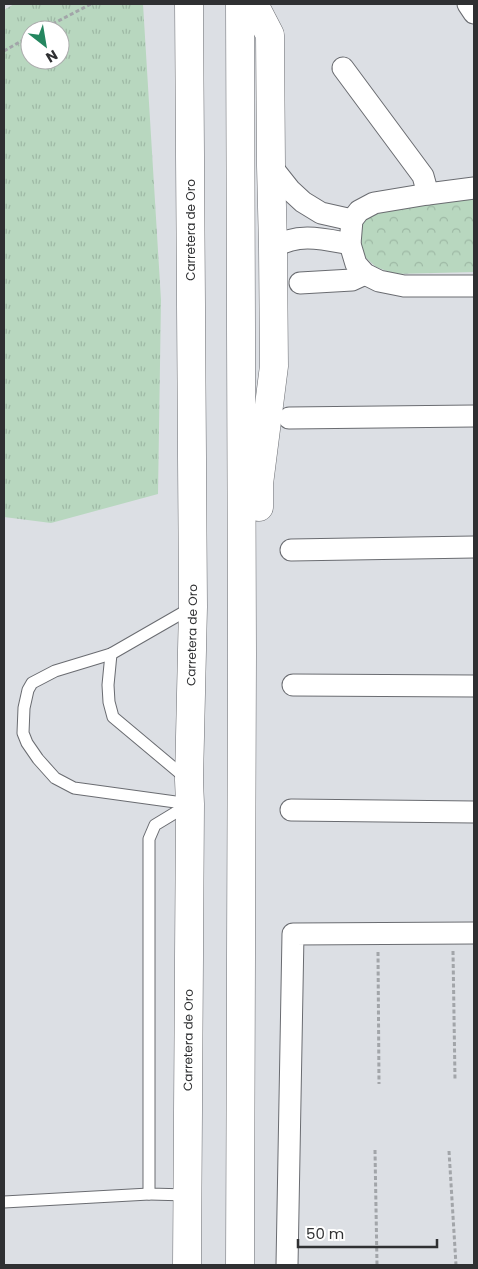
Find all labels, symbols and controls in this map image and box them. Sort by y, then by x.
north arrow [20,20,70,70]
text: N [42,45,61,67]
street label: Carretera de Oro [182,179,199,281]
street label: Carretera de Oro [182,584,201,686]
street label: Carretera de Oro [179,989,197,1091]
scale bar [298,1216,437,1248]
text: 50 m [306,1223,344,1244]

